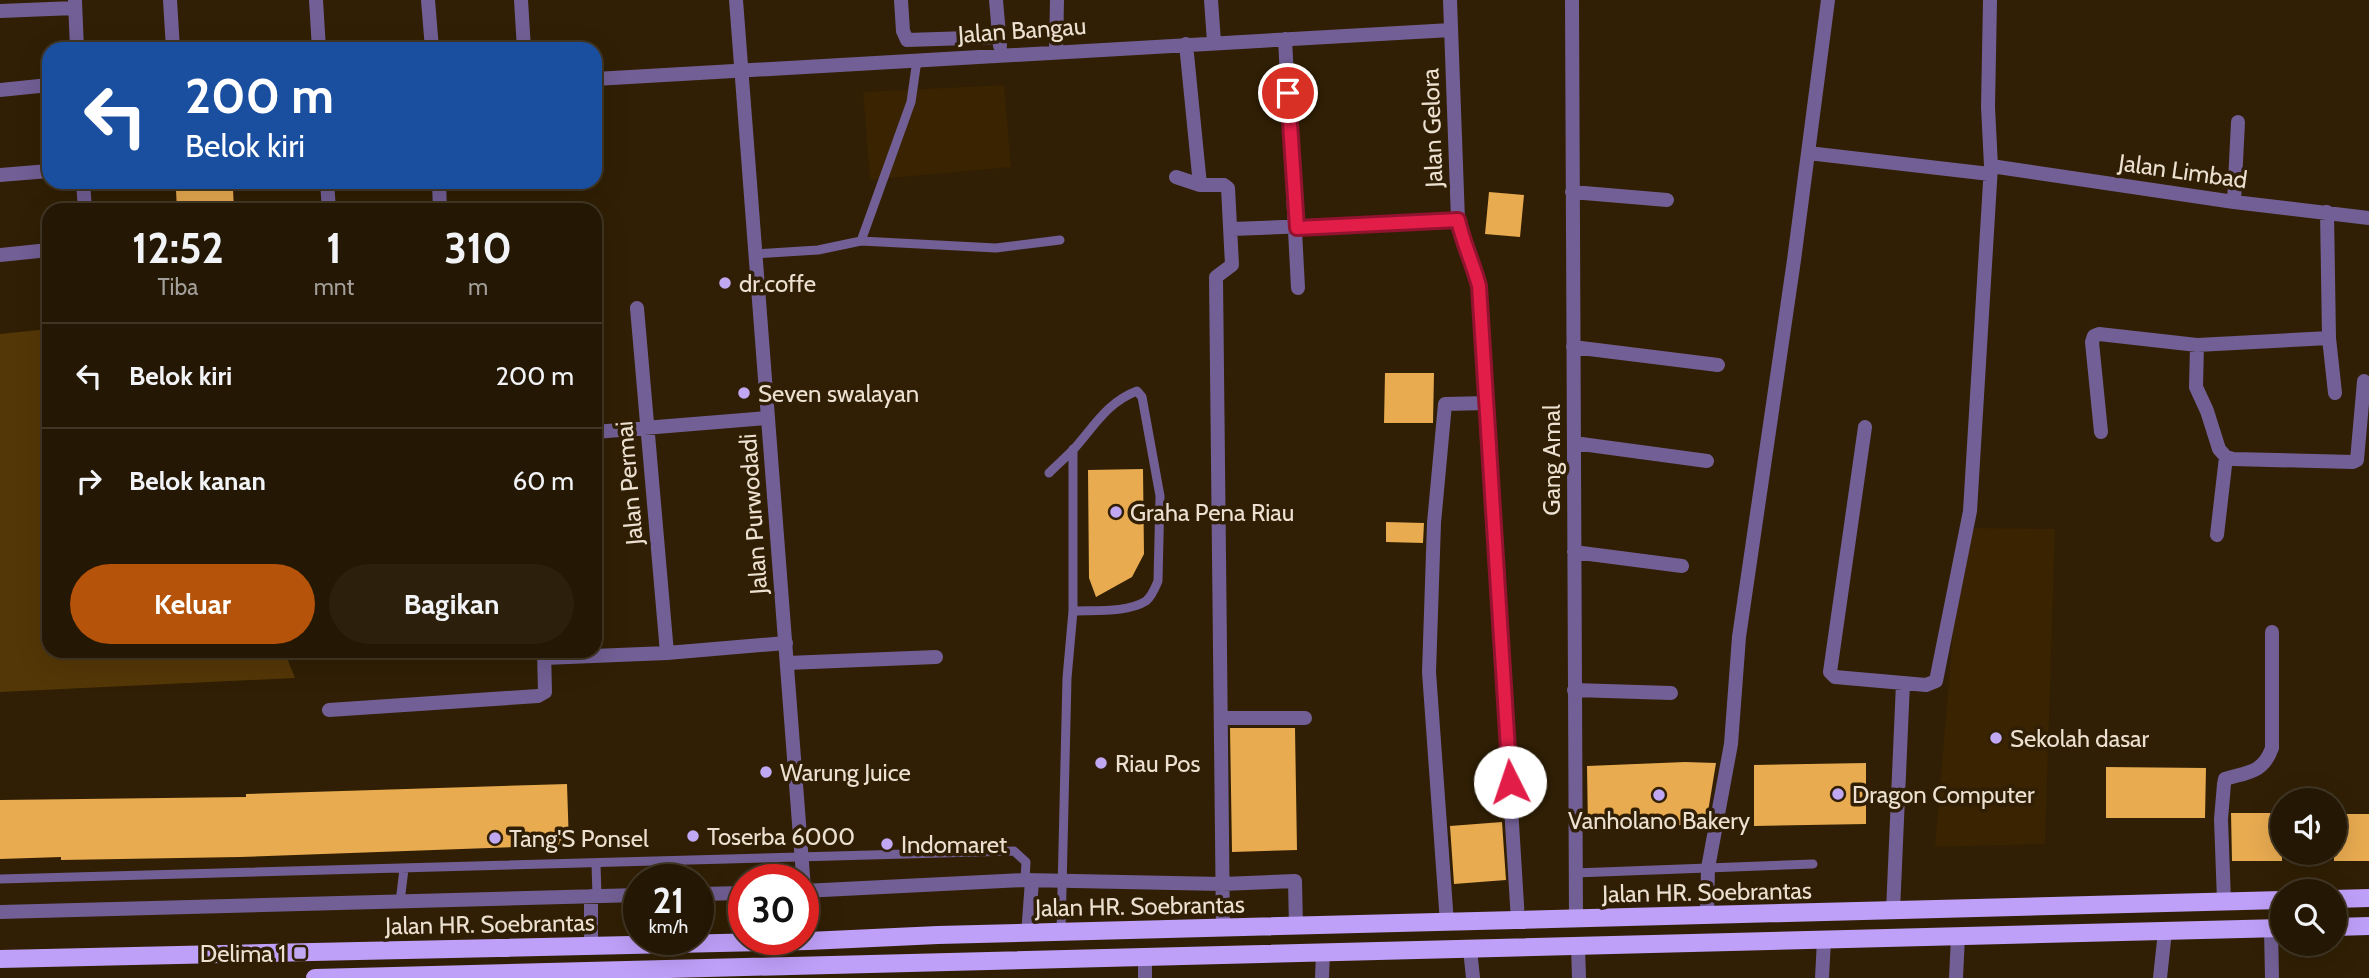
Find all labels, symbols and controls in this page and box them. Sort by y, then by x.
street label: Jalan Bangau [956,11,1087,49]
pin [1258,63,1318,123]
text: 200 m [185,66,334,125]
street label: Jalan Gelora [1415,67,1449,189]
icon: left [70,70,161,161]
icon: arrive [1269,74,1307,112]
text: Belok kiri [185,126,305,165]
street label: Jalan Limbad [2116,147,2249,194]
text: 12:52 [132,222,224,274]
text: 1 [326,222,342,274]
text: 310 [444,222,512,274]
place label: dr.coffe [739,269,816,298]
text: Tiba [157,273,198,301]
text: mnt [314,273,354,301]
text: m [468,273,488,301]
marker: dr.coffe [717,275,733,291]
icon: left [70,357,108,395]
text: Belok kiri [129,360,232,392]
text: 200 m [495,360,574,392]
place label: Seven swalayan [758,379,919,408]
marker: Seven swalayan [736,385,752,401]
street label: Gang Amal [1537,404,1566,516]
street label: Jalan Permai [609,420,649,547]
street label: Jalan Purwodadi [733,433,773,596]
icon: right [70,462,108,500]
text: Belok kanan [129,465,266,497]
text: 60 m [512,465,574,497]
place label: Graha Pena Riau [1130,498,1294,527]
marker: Graha Pena Riau [1108,504,1124,520]
button: Keluar [70,564,315,644]
button: Bagikan [329,564,574,644]
place label: Sekolah dasar [2010,724,2150,753]
marker: Sekolah dasar [1988,730,2004,746]
position arrow [1473,745,1547,819]
place label: Riau Pos [1115,749,1201,778]
marker: Riau Pos [1093,755,1109,771]
place label: Warung Juice [780,758,911,787]
marker: Warung Juice [758,764,774,780]
place label: Dragon Computer [1852,780,2035,809]
marker: Dragon Computer [1830,786,1846,802]
marker: Vanholano Bakery [1651,787,1667,803]
map controls [2270,788,2347,956]
button: sound [2270,788,2347,865]
place label: Vanholano Bakery [1568,806,1750,835]
place label: Toserba 6000 [707,822,855,851]
place label: Tang'S Ponsel [509,824,649,853]
marker: Toserba 6000 [685,828,701,844]
marker: Tang'S Ponsel [487,830,503,846]
place label: Indomaret [901,830,1007,859]
marker: Indomaret [879,836,895,852]
speed limit sign: 30 [728,864,819,955]
street label: Jalan HR. Soebrantas [1601,876,1812,908]
text: 21 [653,879,684,922]
button: search [2270,879,2347,956]
street label: Jalan HR. Soebrantas [1034,890,1245,922]
street label: Jalan HR. Soebrantas [384,908,595,940]
text: km/h [649,916,688,938]
place label: Delima 1 [200,939,286,968]
marker: Delima 1 [292,945,308,961]

